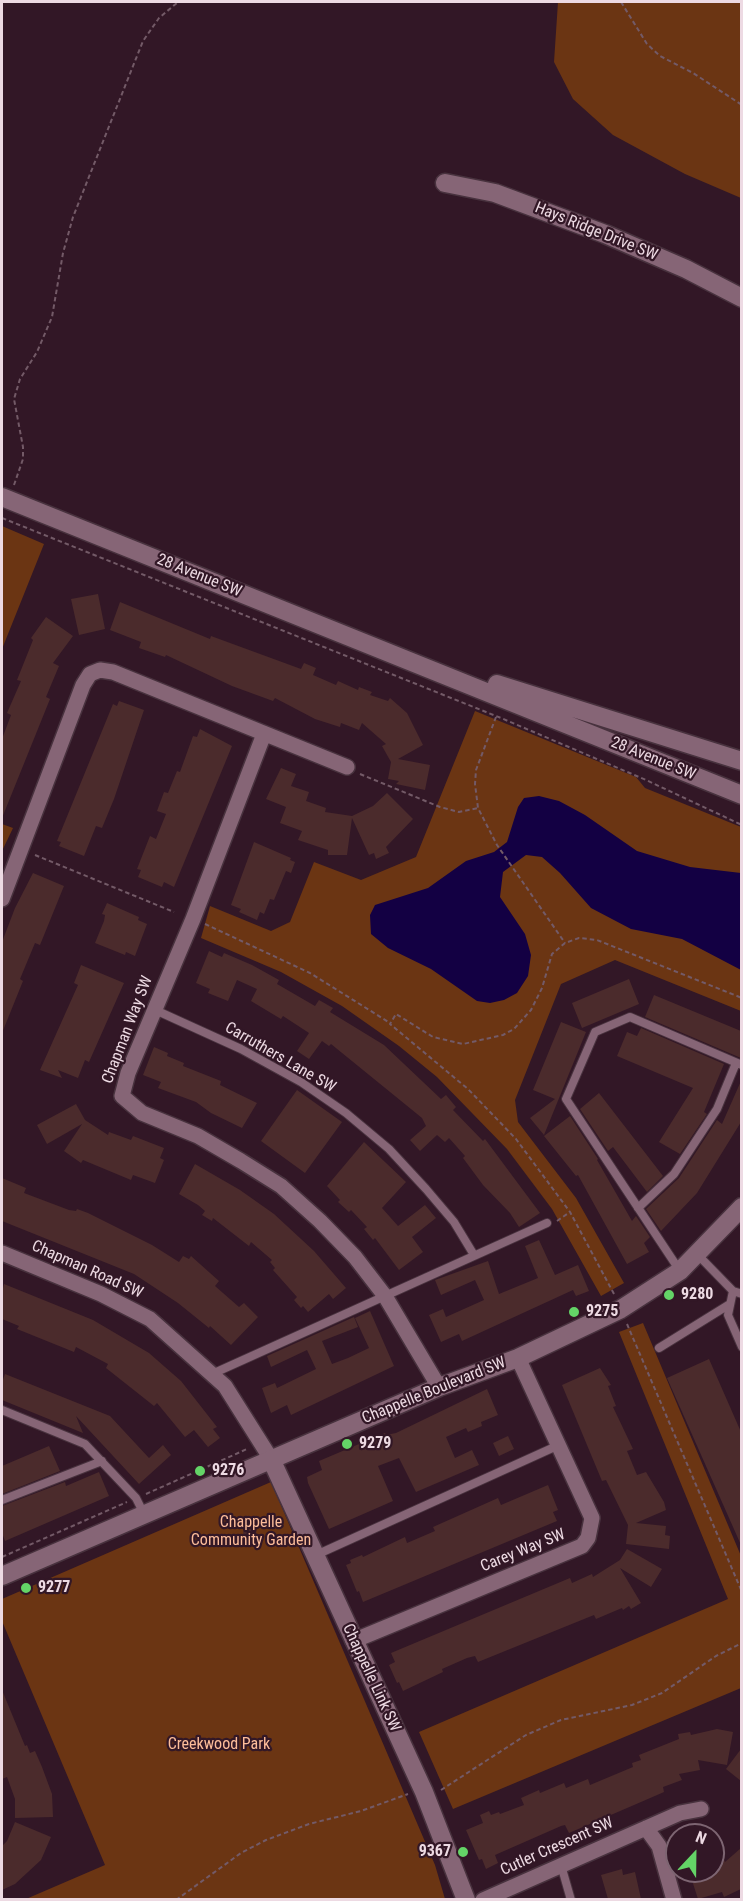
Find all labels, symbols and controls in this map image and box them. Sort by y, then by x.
street label: Hays Ridge Drive SW [532,199,660,265]
street label: 28 Avenue SW [154,550,244,602]
street label: 28 Avenue SW [608,733,698,785]
street label: Chapman Way SW [99,973,157,1087]
street label: Carruthers Lane SW [221,1019,339,1097]
street label: Chapman Road SW [28,1237,146,1303]
place label: 9280 [681,1285,713,1305]
marker: 9280 [662,1288,676,1302]
place label: 9275 [586,1302,618,1322]
marker: 9275 [567,1305,581,1319]
street label: Chappelle Boulevard SW [359,1353,509,1429]
place label: 9279 [359,1434,391,1454]
marker: 9279 [340,1437,354,1451]
place label: 9276 [212,1461,244,1481]
marker: 9276 [193,1464,207,1478]
park label: Chappelle Community Garden [191,1513,311,1551]
street label: Carey Way SW [478,1525,568,1577]
place label: 9277 [38,1578,70,1598]
marker: 9277 [19,1581,33,1595]
street label: Chappelle Link SW [338,1621,404,1735]
park label: Creekwood Park [168,1735,270,1755]
street label: Cutler Crescent SW [498,1814,616,1880]
north arrow [665,1823,725,1883]
text: N [693,1827,709,1848]
place label: 9367 [419,1842,451,1862]
marker: 9367 [456,1845,470,1859]

